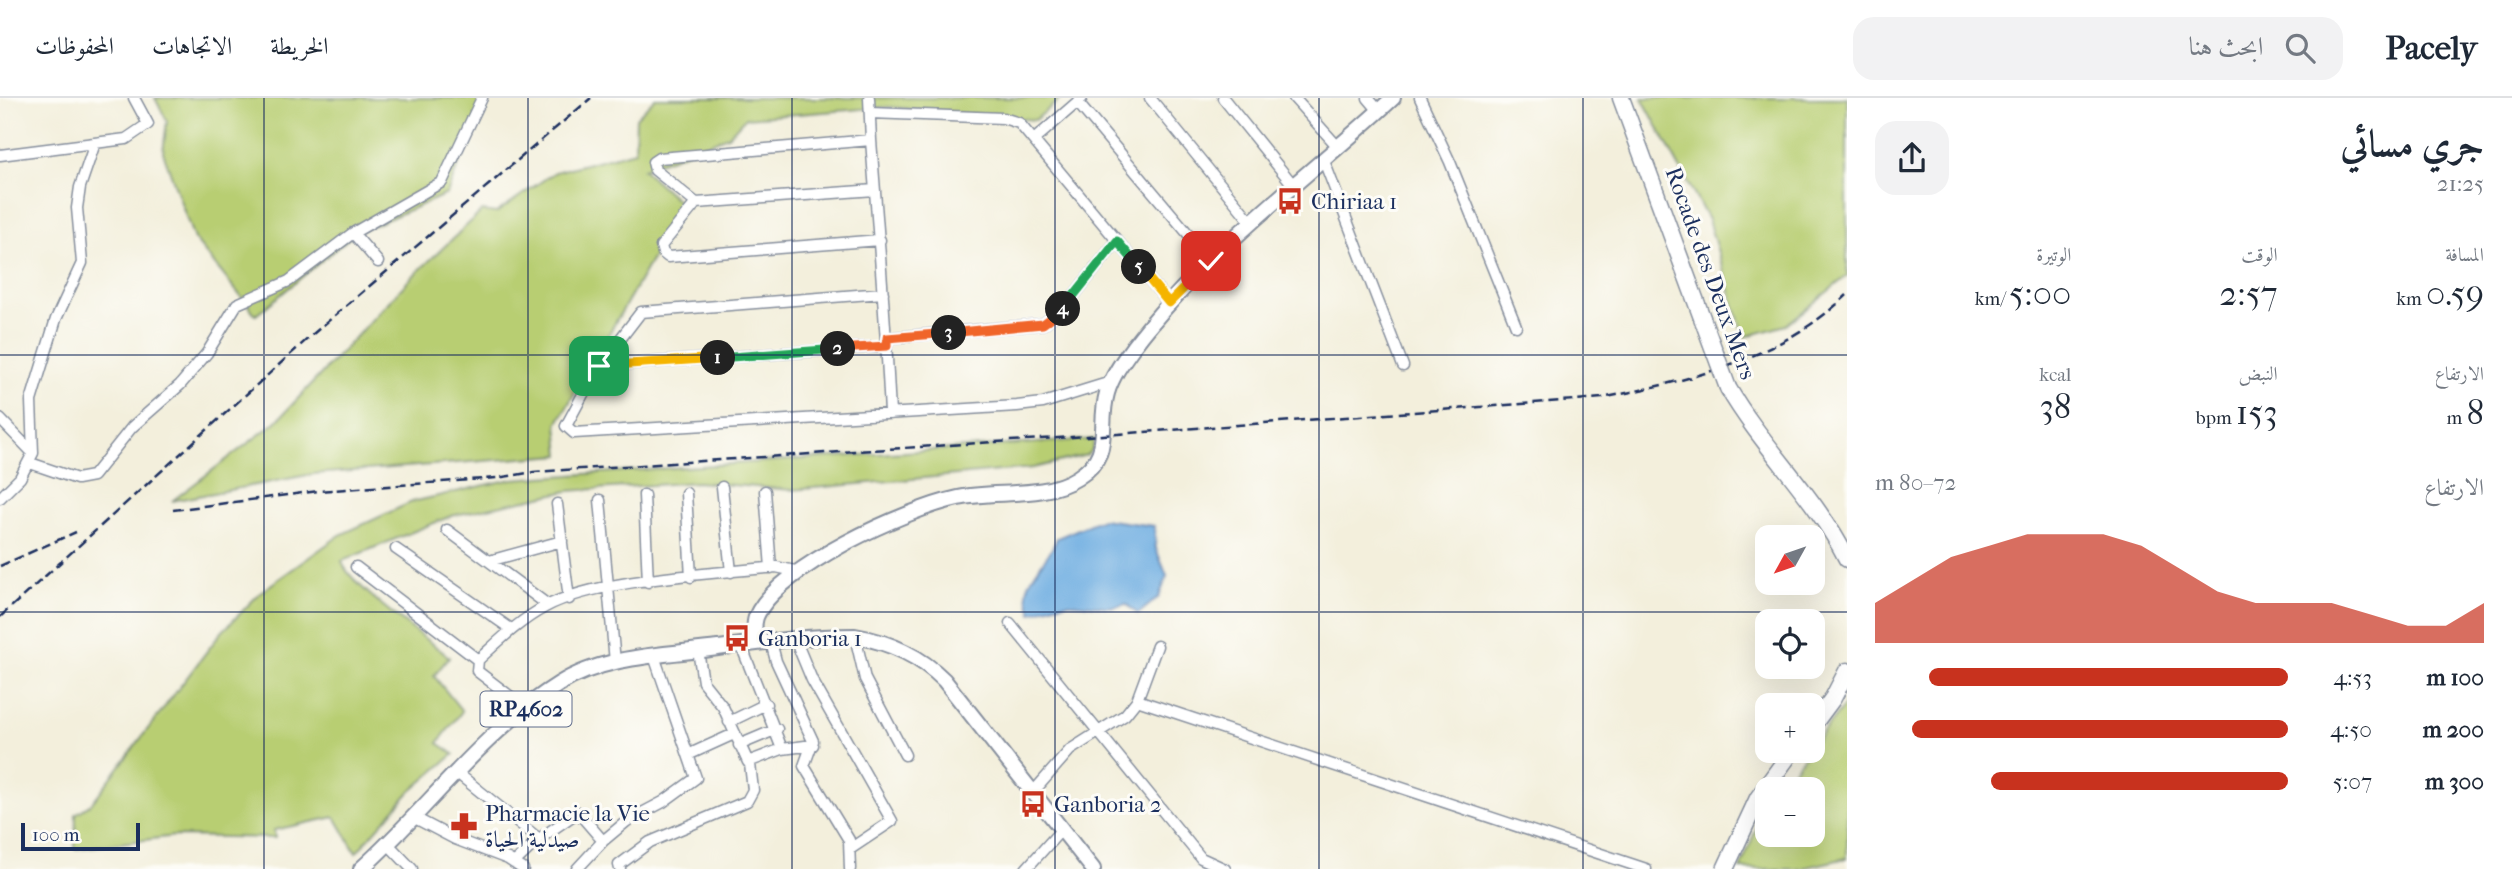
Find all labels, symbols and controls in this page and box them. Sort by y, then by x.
search box [1853,17,2343,80]
icon: search [2281,29,2319,67]
text: Pacely [2385,29,2477,68]
text: ابحث هنا [2188,31,2263,62]
text: المحفوظات [35,32,114,60]
text: الاتجاهات [152,32,232,60]
text: الخريطة [270,32,329,60]
button: share [1875,121,1949,195]
text: جري مسائي [2340,121,2484,166]
street label: Rocade des Deux Mers [1660,163,1762,383]
text: 21:25 [2437,170,2484,197]
bus stop icon: Chiriaa 1 [1275,186,1305,216]
place label: Chiriaa 1 [1311,188,1397,215]
pin [1181,231,1241,291]
icon: check [1192,242,1230,280]
text: الوتيرة [2036,244,2071,266]
text: الوقت [2241,244,2278,266]
text: المسافة [2445,244,2484,266]
pin: 5 [1122,250,1156,284]
text: 5 [1134,255,1143,277]
text: 5:00 [2009,273,2071,314]
text: 2:57 [2219,273,2278,314]
text: 0.59 [2426,273,2484,314]
text: /km [1975,288,2009,310]
text: km [2396,288,2426,310]
pin: 4 [1046,292,1080,326]
text: 4 [1057,297,1068,319]
pin: 3 [932,316,967,350]
text: 3 [945,321,952,343]
pin: 2 [820,331,856,366]
pin [569,336,629,396]
text: 2 [833,337,842,359]
pin: 1 [700,341,736,376]
text: 1 [714,346,721,368]
icon: arrive [580,347,618,385]
text: النبض [2239,363,2278,385]
text: الارتفاع [2435,363,2484,385]
text: kcal [2039,364,2071,386]
text: 38 [2039,386,2071,427]
text: 153 [2236,392,2278,433]
text: 8 [2466,392,2484,433]
text: bpm [2196,407,2236,429]
text: m [2447,407,2466,429]
text: 72–80 m [1875,469,1956,496]
text: الارتفاع [2424,474,2484,501]
north arrow [1755,525,1825,595]
map controls [1755,525,1825,847]
button: locate [1755,609,1825,679]
bus stop icon: Ganboria 1 [722,623,752,653]
place label: Ganboria 1 [758,625,862,652]
text: 4:53 [2333,664,2372,691]
text: 100 m [2426,664,2484,691]
road number: RP4602 [480,692,572,726]
button: + [1755,693,1825,763]
text: 4:50 [2330,716,2372,743]
text: 200 m [2423,716,2484,743]
text: 5:07 [2333,768,2372,795]
text: 300 m [2425,768,2484,795]
button: − [1755,777,1825,847]
bus stop icon: Ganboria 2 [1018,789,1048,819]
place label: Ganboria 2 [1054,791,1162,818]
place label: Pharmacie la Vie صيدلية الحياة [485,800,650,853]
pharmacy icon: Pharmacie la Vie صيدلية الحياة [449,811,479,841]
scale bar [21,820,140,852]
text: 100 m [32,824,80,846]

